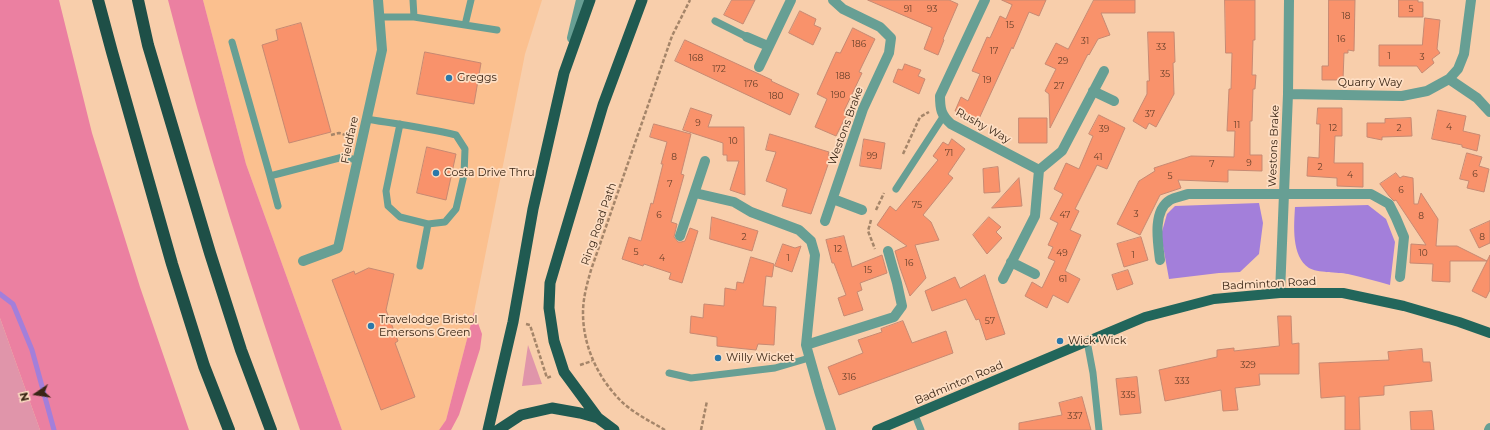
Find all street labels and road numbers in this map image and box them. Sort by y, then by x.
street label: Quarry Way [1338,76,1402,90]
street label: Westons Brake [826,85,866,167]
street label: Westons Brake [1266,105,1282,187]
street label: Rushy Way [953,106,1013,146]
street label: Fieldfare [339,115,361,165]
street label: Ring Road Path [579,181,619,267]
street label: Badminton Road [1221,275,1317,293]
street label: Badminton Road [913,358,1005,408]

